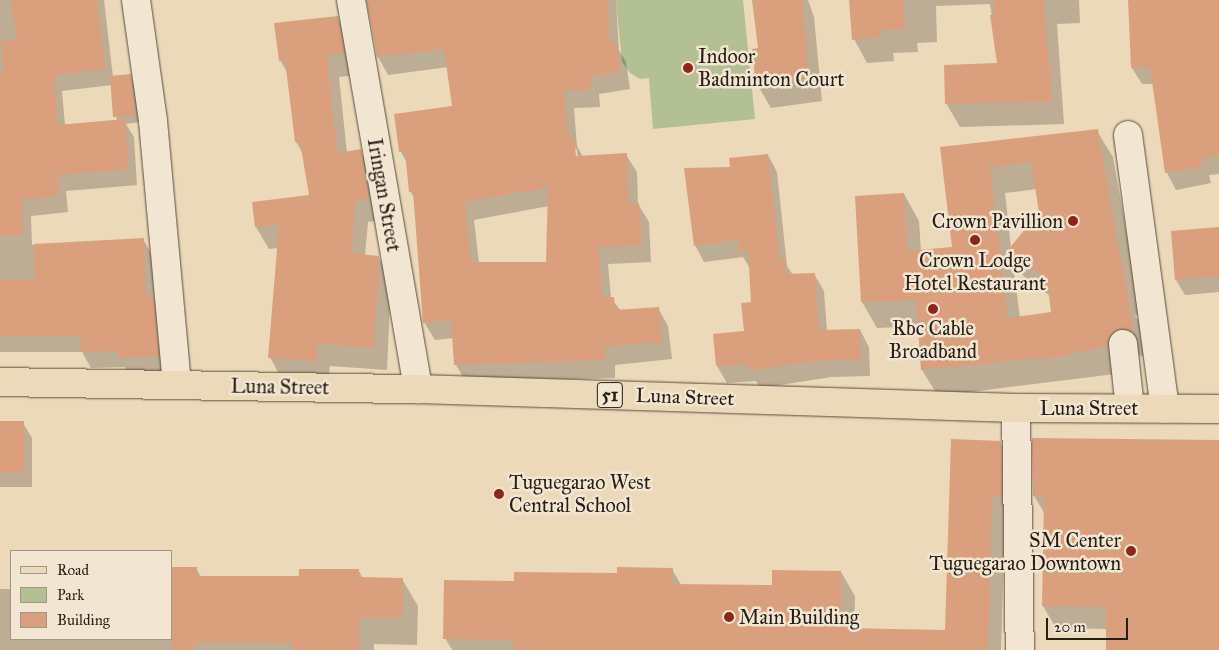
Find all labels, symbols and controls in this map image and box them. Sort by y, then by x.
place label: Indoor Badminton Court [698,44,844,91]
marker: Indoor Badminton Court [682,62,694,74]
street label: Iringan Street [362,136,406,254]
place label: Crown Pavillion [932,209,1063,233]
marker: Crown Pavillion [1067,215,1079,227]
marker: Crown Lodge Hotel Restaurant [969,234,981,246]
place label: Crown Lodge Hotel Restaurant [904,248,1046,295]
marker: Rbc Cable Broadband [927,303,939,315]
place label: Rbc Cable Broadband [889,317,977,364]
street label: Luna Street [230,374,330,400]
road number: 51 [596,378,624,412]
street label: Luna Street [635,383,735,411]
street label: Luna Street [1040,396,1138,420]
place label: Tuguegarao West Central School [509,470,651,517]
marker: Tuguegarao West Central School [493,488,505,500]
place label: SM Center Tuguegarao Downtown [929,528,1121,575]
marker: SM Center Tuguegarao Downtown [1125,545,1137,557]
legend [10,550,172,640]
text: Road [57,561,89,579]
text: Park [57,586,84,604]
place label: Main Building [739,605,859,629]
scale bar [1049,608,1132,640]
text: Building [57,611,110,629]
marker: Main Building [723,611,735,623]
text: 20 m [1054,618,1086,636]

